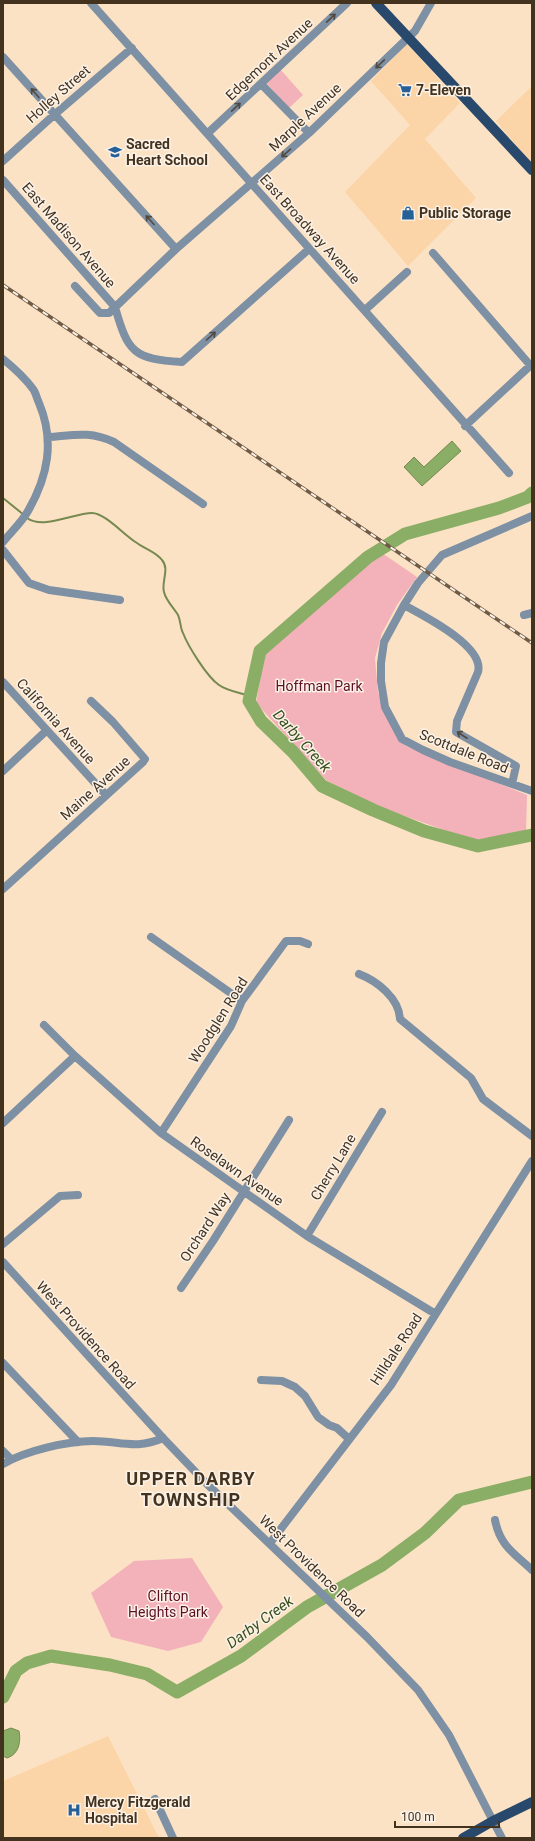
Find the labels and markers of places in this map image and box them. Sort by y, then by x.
supermarket icon: 7-Eleven [397,82,413,98]
place label: 7-Eleven [416,82,471,98]
place label: Sacred Heart School [126,136,208,168]
school or university icon: Sacred Heart School [107,144,123,160]
shop icon: Public Storage [400,205,416,221]
place label: Public Storage [419,205,511,221]
place label: Mercy Fitzgerald Hospital [85,1794,190,1826]
hospital icon: Mercy Fitzgerald Hospital [66,1802,82,1818]

